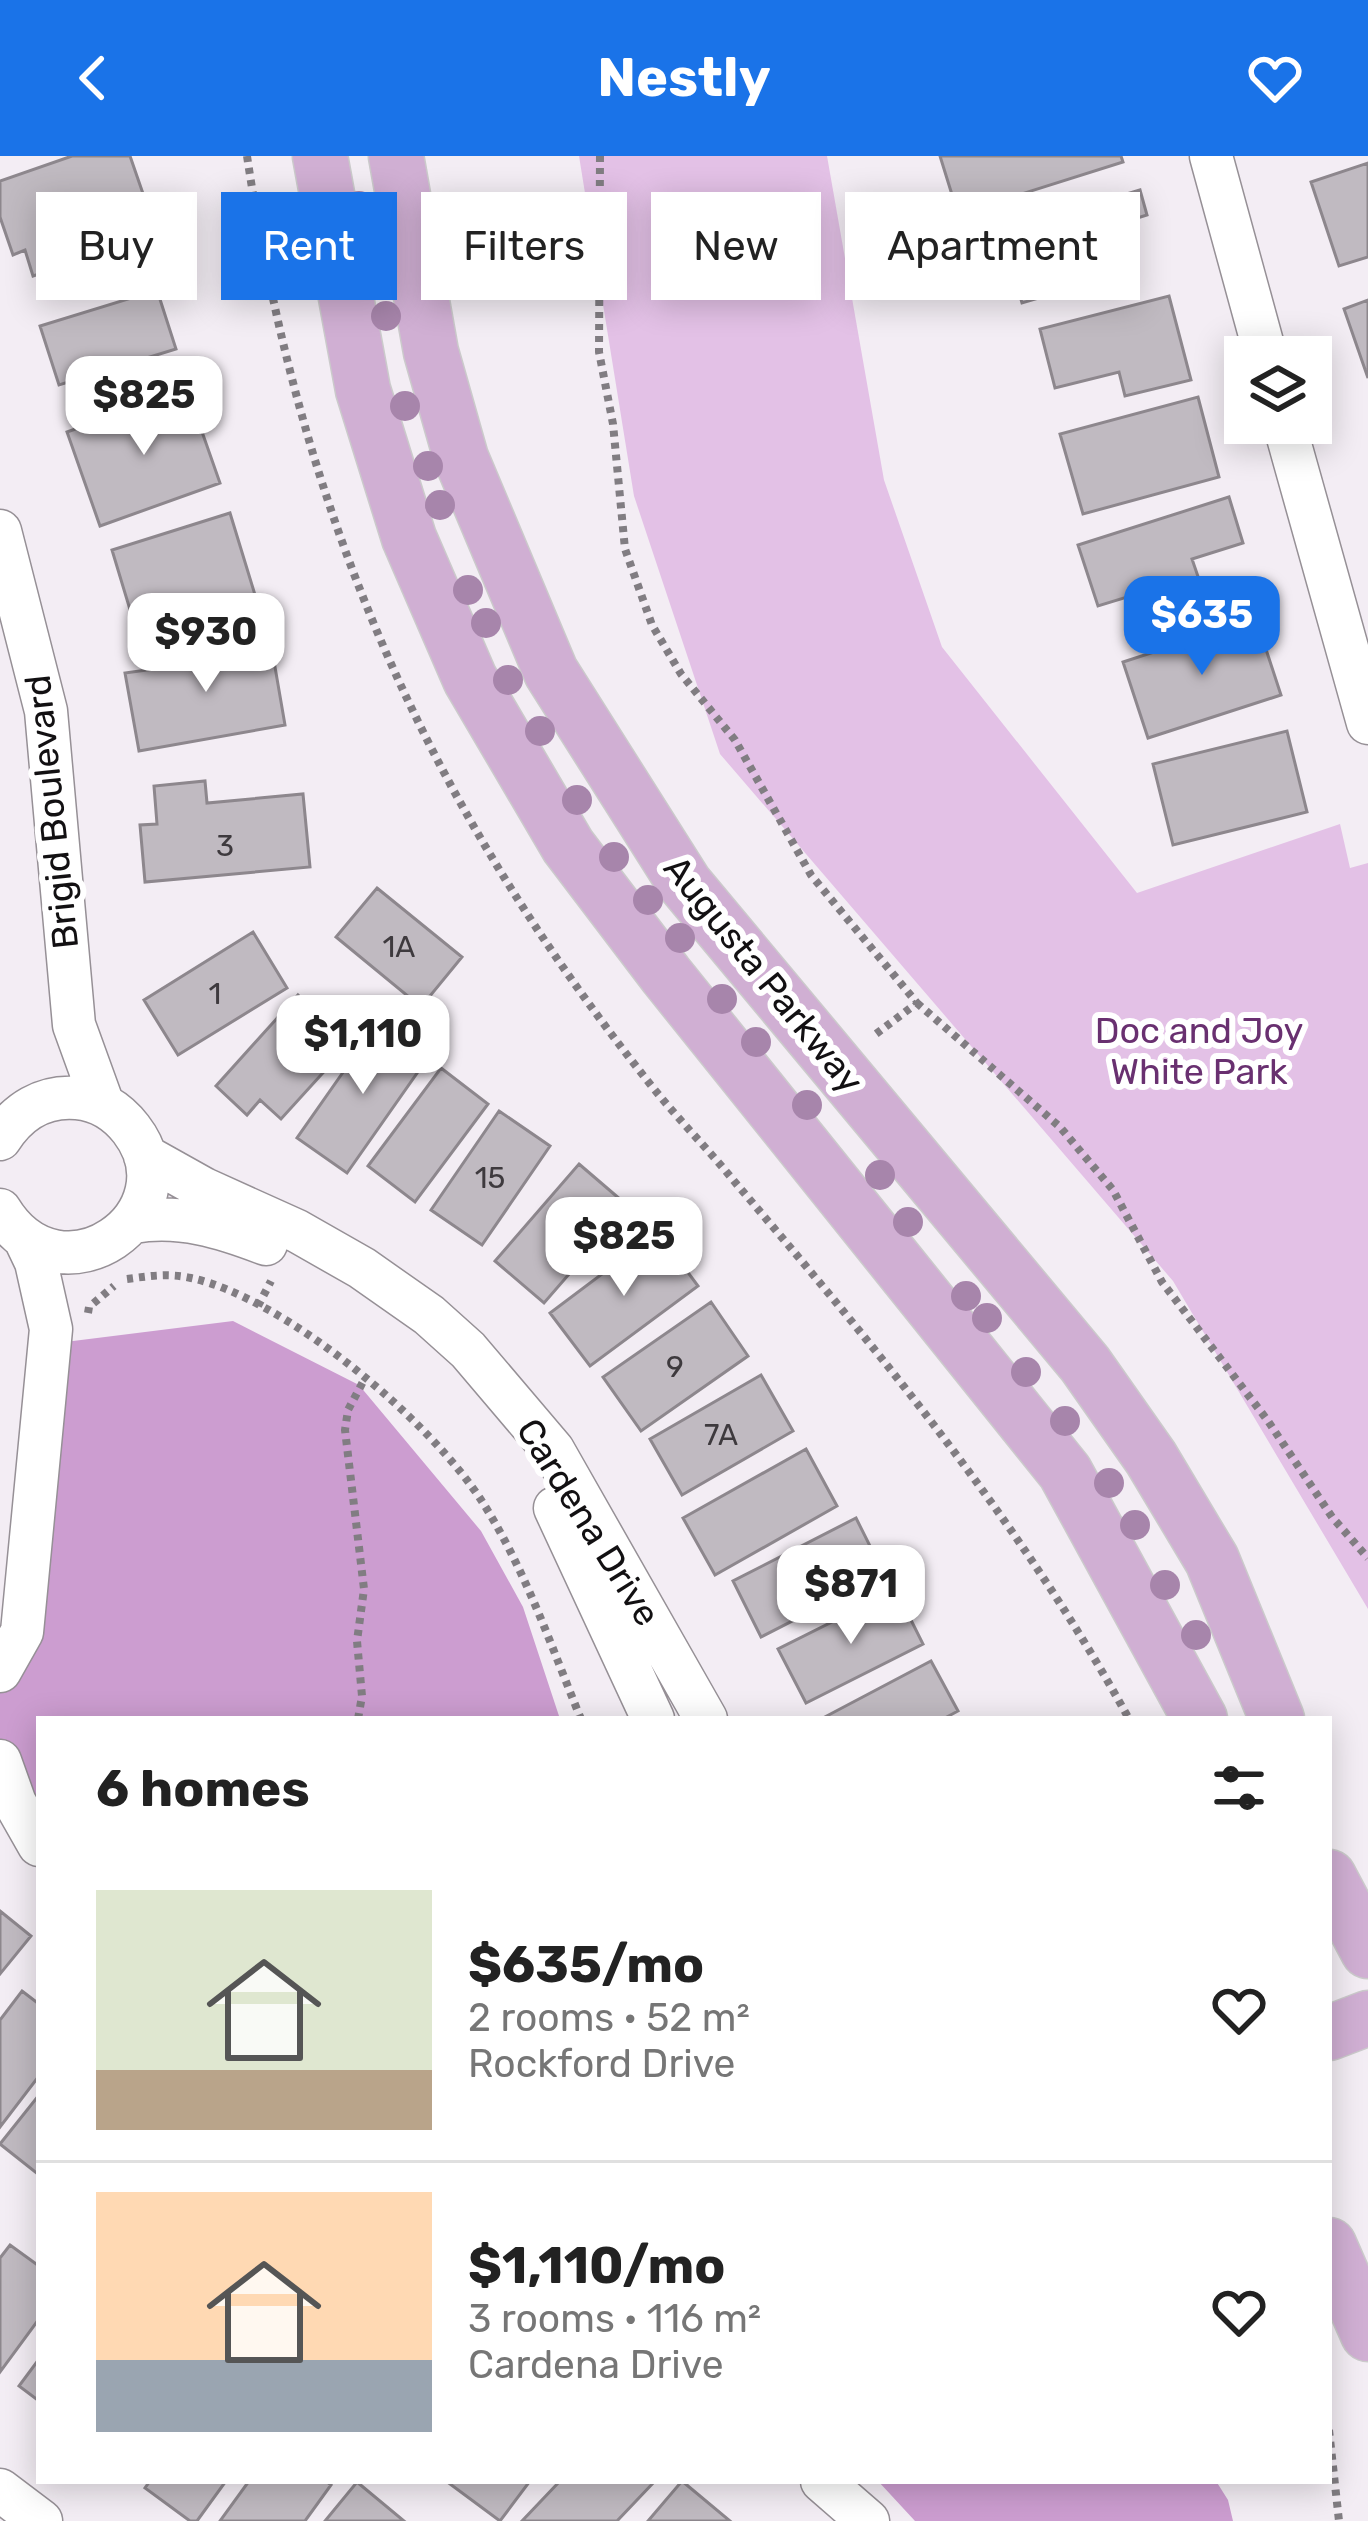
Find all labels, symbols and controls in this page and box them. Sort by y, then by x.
icon: back [60,45,126,111]
icon: heart [1242,45,1308,111]
text: Nestly [597,46,771,110]
chip: Buy [36,192,197,300]
chip: Rent [221,192,397,300]
chip: Filters [421,192,627,300]
chip: New [651,192,821,300]
chip: Apartment [845,192,1140,300]
map controls [1224,336,1332,444]
button: layers [1224,336,1332,444]
pin: $825 [73,356,215,458]
text: $825 [93,372,196,418]
pin: $635 [1131,576,1273,678]
text: $635 [1151,592,1253,638]
pin: $930 [135,593,277,695]
text: $930 [155,609,258,655]
street label: Brigid Boulevard [16,673,87,951]
house number: 3 [216,828,234,864]
street label: Augusta Parkway [655,847,872,1101]
house number: 1A [383,929,415,965]
house number: 1 [209,976,221,1012]
pin: $1,110 [265,995,461,1097]
park label: Doc and Joy White Park [1095,1009,1303,1093]
text: $1,110 [303,1011,423,1057]
house number: 15 [475,1160,505,1196]
pin: $825 [553,1197,695,1299]
text: $825 [573,1213,676,1259]
house number: 9 [666,1349,684,1385]
street label: Cardena Drive [508,1411,669,1634]
house number: 7A [704,1417,738,1453]
pin: $871 [780,1545,922,1647]
text: $871 [804,1561,898,1607]
icon: filters [1206,1755,1272,1821]
text: 6 homes [96,1758,310,1819]
text: $635/mo [468,1934,704,1995]
icon: home [192,1938,336,2082]
icon: heart [1206,1977,1272,2043]
text: 2 rooms · 52 m² [468,1995,750,2041]
text: Rockford Drive [468,2041,735,2087]
text: $1,110/mo [468,2235,725,2296]
icon: home [192,2240,336,2384]
icon: heart [1206,2279,1272,2345]
text: 3 rooms · 116 m² [468,2296,761,2342]
text: Cardena Drive [468,2342,724,2388]

